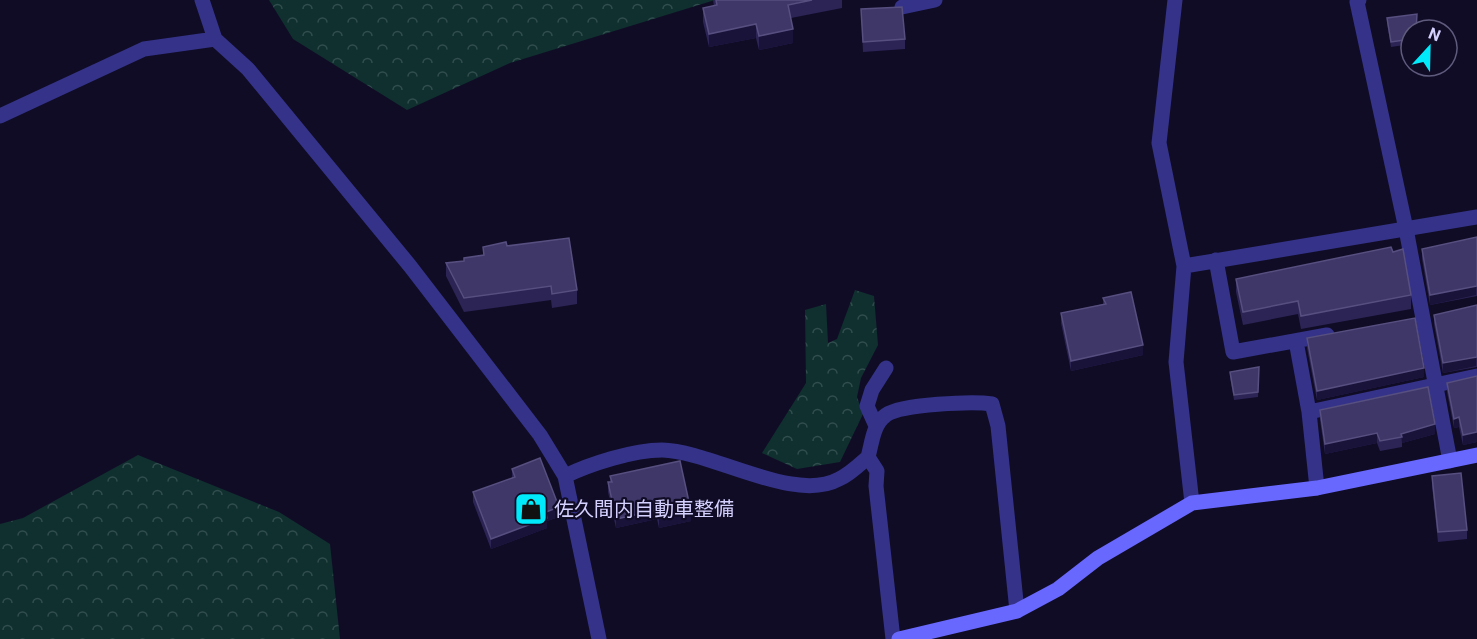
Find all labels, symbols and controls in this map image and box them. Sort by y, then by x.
north arrow [1399,18,1459,78]
text: N [1426,24,1443,45]
shop icon: 佐久間内自動車整備 [513,491,549,527]
place label: 佐久間内自動車整備 [554,497,734,521]

